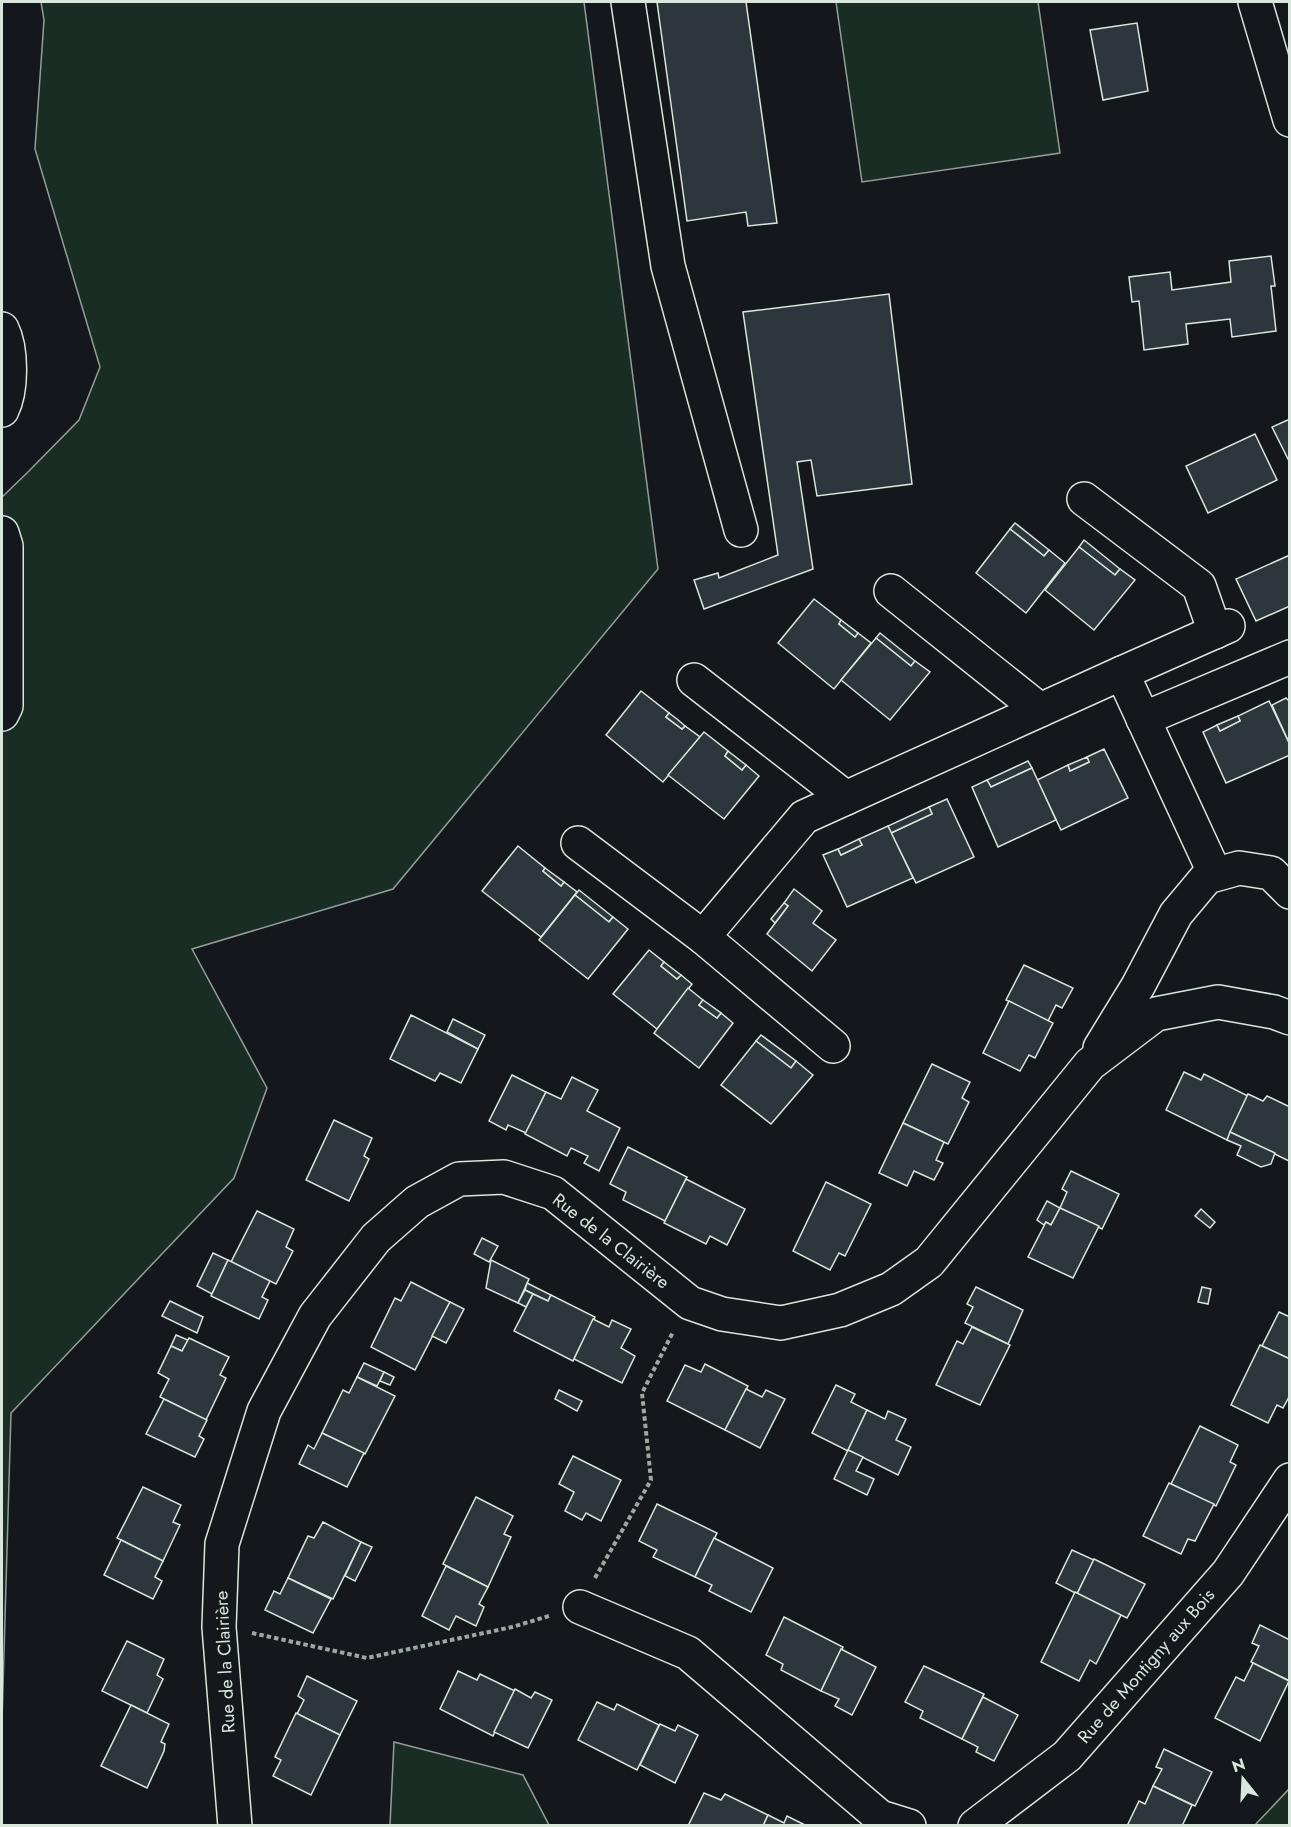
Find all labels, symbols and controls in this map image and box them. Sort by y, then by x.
street label: Rue de la Clairière [547,1187,675,1295]
street label: Rue de Montigny aux Bois [1071,1583,1221,1749]
street label: Rue de la Clairière [208,1590,242,1734]
north arrow [1213,1749,1273,1809]
text: N [1229,1752,1248,1778]

